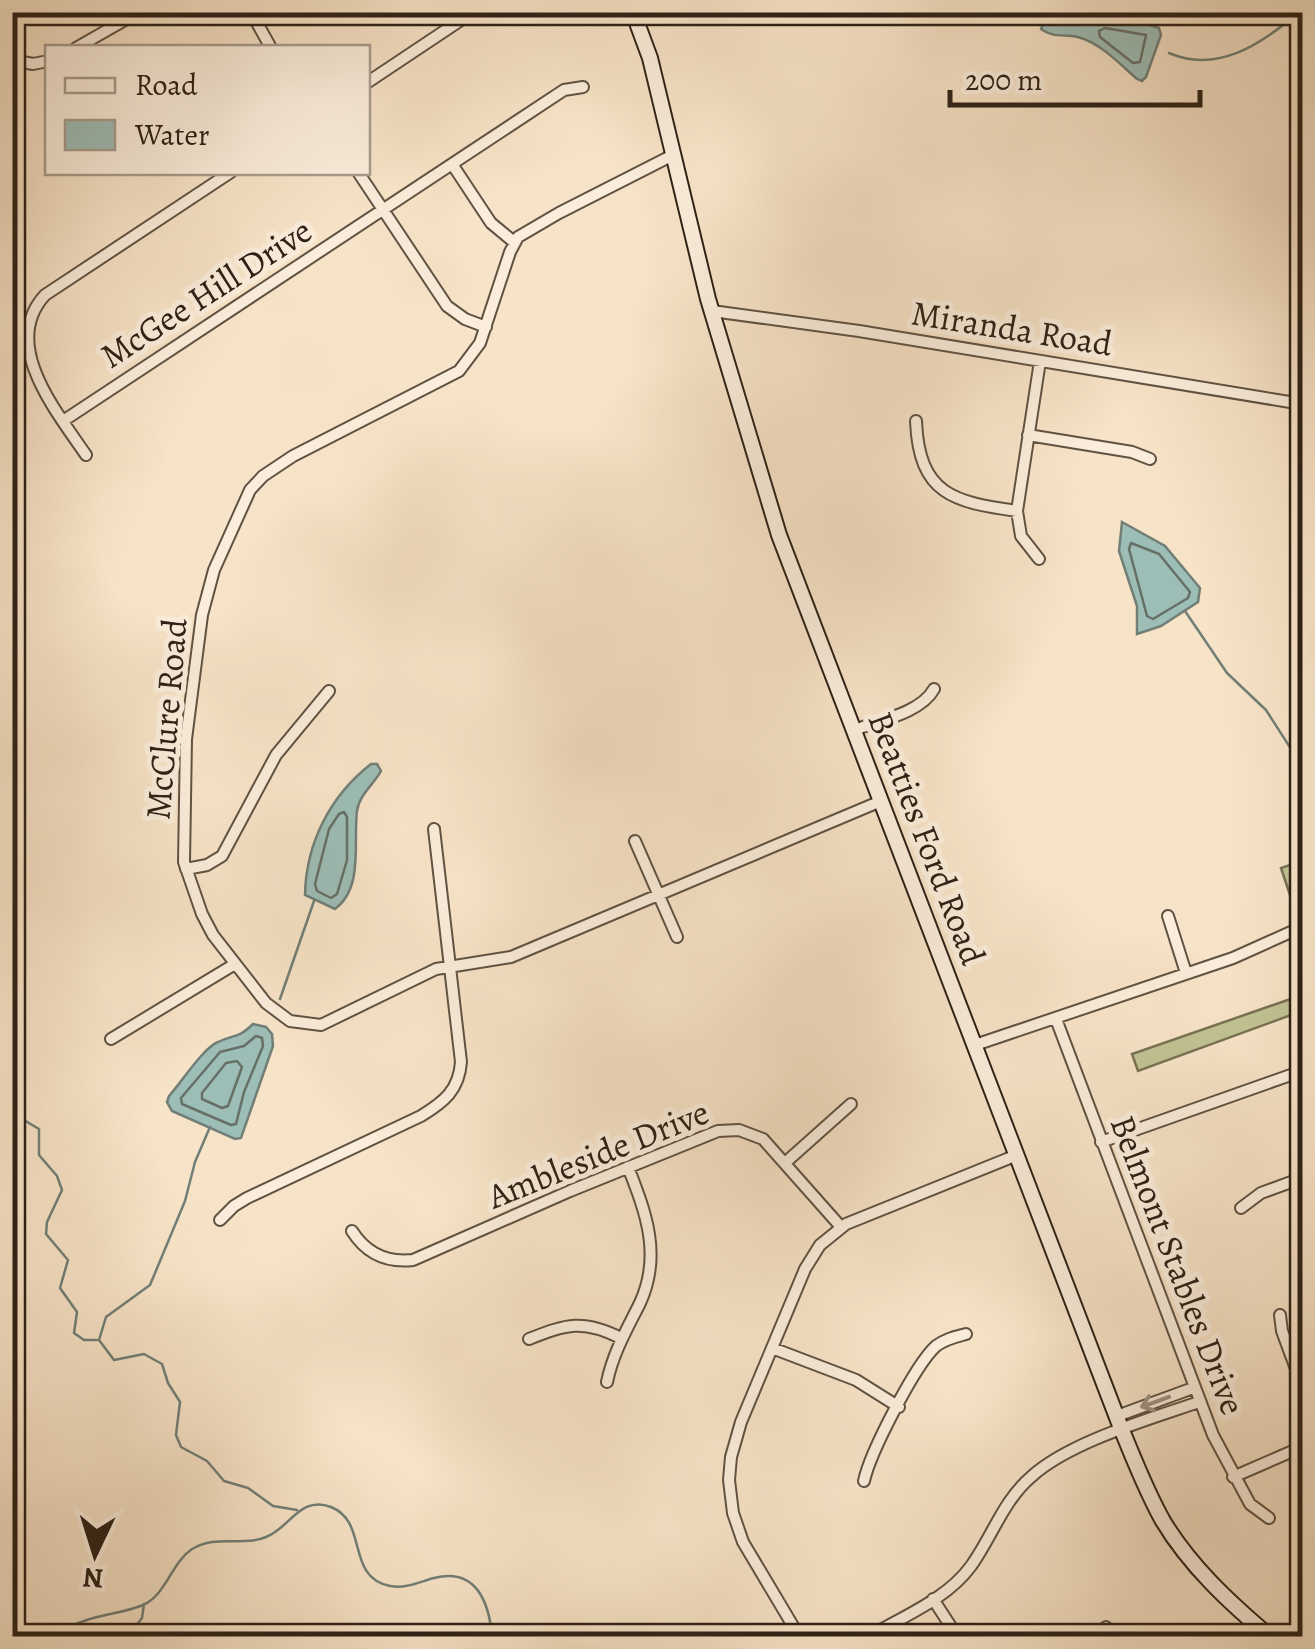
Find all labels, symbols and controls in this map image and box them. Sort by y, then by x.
legend [45,45,370,175]
scale bar [950,45,1200,107]
text: 200 m [965,60,1042,100]
text: Road [135,65,198,105]
text: Water [134,115,209,155]
street label: McGee Hill Drive [91,207,321,379]
street label: Miranda Road [908,288,1116,368]
street label: McClure Road [133,616,199,822]
street label: Beatties Ford Road [857,704,997,972]
street label: Ambleside Drive [479,1088,716,1221]
street label: Belmont Stables Drive [1099,1108,1257,1422]
one-way arrow [1140,1394,1171,1412]
north arrow [45,1504,145,1604]
text: N [82,1558,105,1598]

